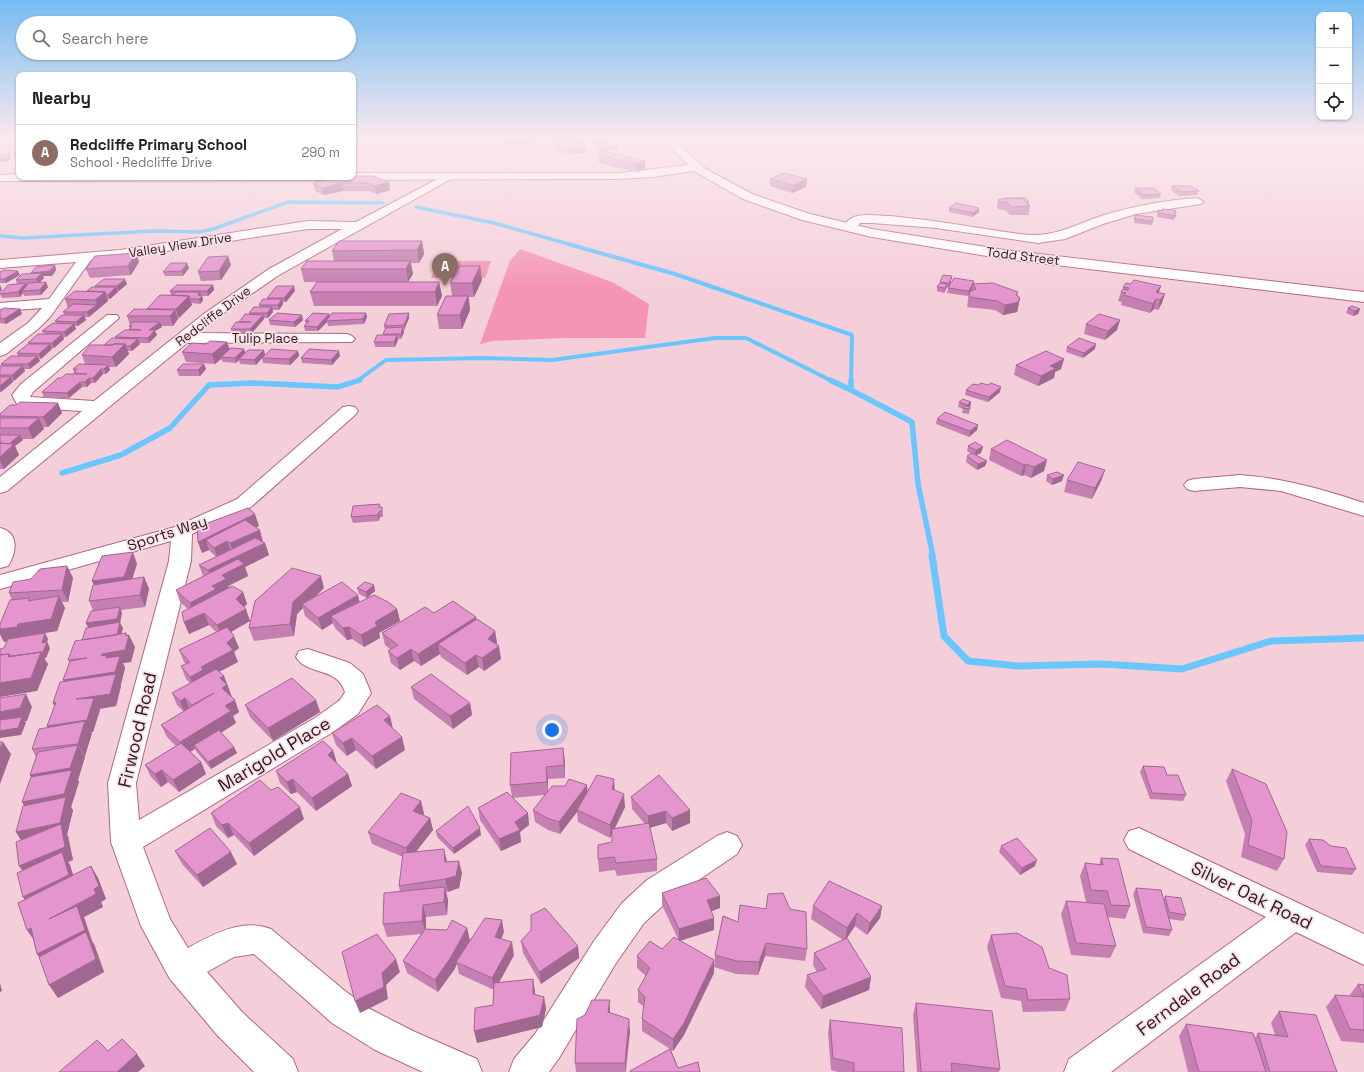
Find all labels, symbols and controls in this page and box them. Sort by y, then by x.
map controls [1316,12,1352,120]
button: + [1316,12,1352,48]
search box [16,16,356,60]
icon: search [30,27,52,49]
text: Search here [62,29,148,48]
button: − [1316,48,1352,84]
button: locate [1316,84,1352,120]
text: Nearby [32,87,91,109]
text: Redcliffe Primary School [70,135,247,154]
text: A [41,144,49,161]
text: 290 m [301,144,340,161]
text: School · Redcliffe Drive [70,154,212,171]
street label: Valley View Drive [127,228,233,262]
street label: Todd Street [985,243,1061,269]
pin: A [432,253,458,286]
street label: Redcliffe Drive [172,282,254,350]
street label: Tulip Place [232,330,298,347]
street label: Sports Way [125,511,209,555]
street label: Firwood Road [113,670,161,790]
street label: Marigold Place [214,711,334,797]
your location [542,720,562,740]
street label: Silver Oak Road [1188,856,1316,934]
street label: Ferndale Road [1132,948,1244,1040]

